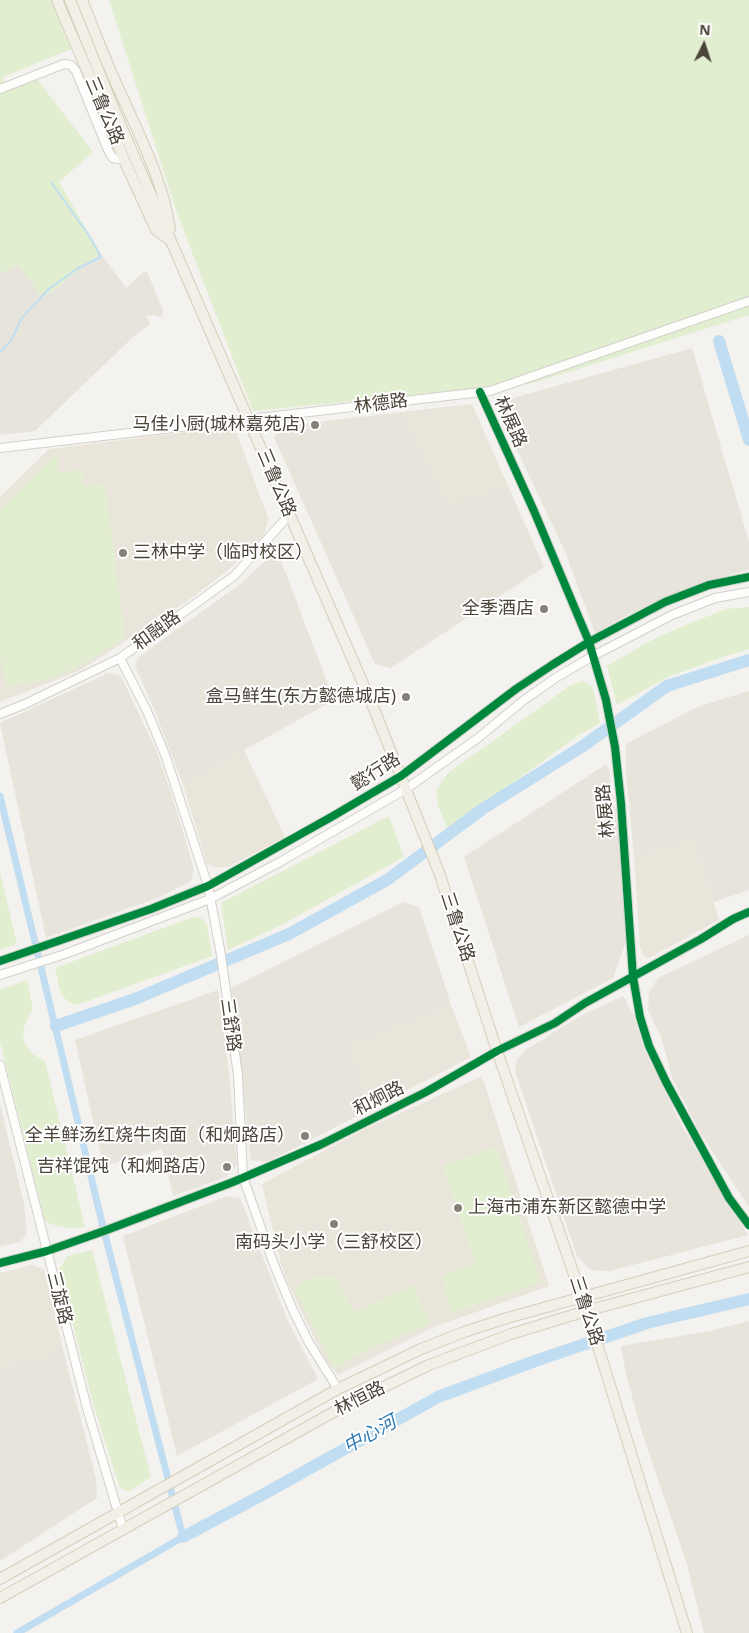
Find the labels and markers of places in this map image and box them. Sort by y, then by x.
place label: 马佳小厨(城林嘉苑店) [132,414,305,436]
marker: 马佳小厨(城林嘉苑店) [309,419,321,431]
place label: 三林中学（临时校区） [133,542,313,564]
marker: 三林中学（临时校区） [117,547,129,559]
place label: 全季酒店 [462,598,534,620]
marker: 全季酒店 [538,603,550,615]
place label: 盒马鲜生(东方懿德城店) [205,686,396,708]
marker: 盒马鲜生(东方懿德城店) [400,691,412,703]
place label: 全羊鲜汤红烧牛肉面（和炯路店） [25,1125,295,1147]
marker: 全羊鲜汤红烧牛肉面（和炯路店） [299,1130,311,1142]
place label: 吉祥馄饨（和炯路店） [37,1156,217,1178]
marker: 吉祥馄饨（和炯路店） [221,1161,233,1173]
place label: 上海市浦东新区懿德中学 [468,1197,666,1219]
marker: 上海市浦东新区懿德中学 [452,1202,464,1214]
marker: 南码头小学（三舒校区） [328,1218,340,1230]
place label: 南码头小学（三舒校区） [235,1232,433,1254]

